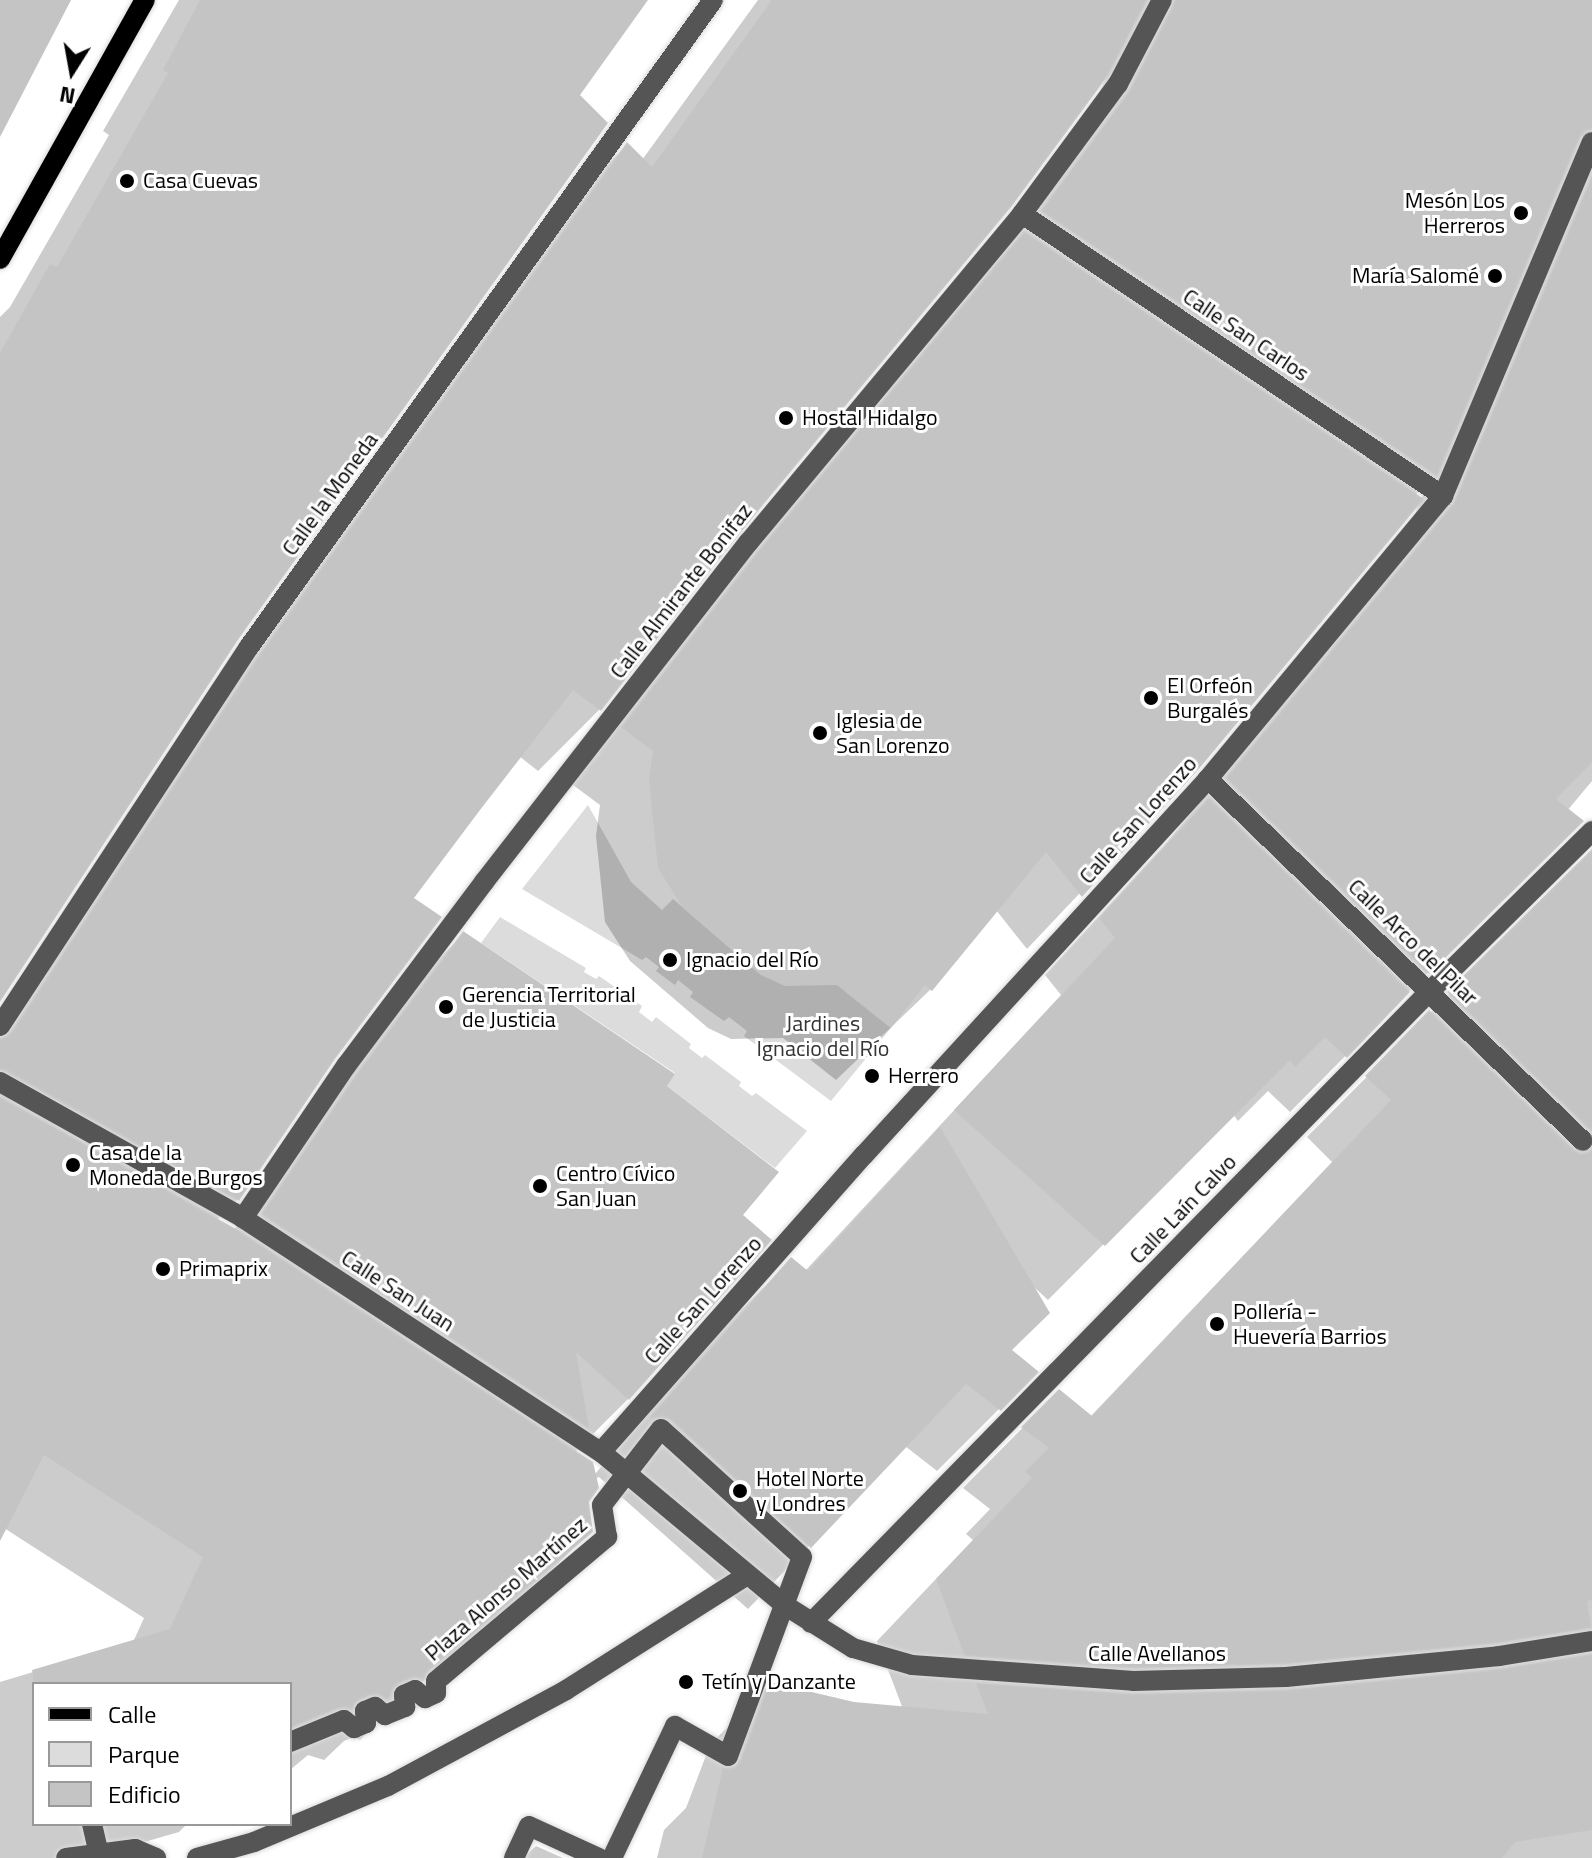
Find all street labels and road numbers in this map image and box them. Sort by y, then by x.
street label: Calle San Carlos [1178,283,1314,387]
street label: Calle la Moneda [277,427,383,561]
street label: Calle Almirante Bonifaz [605,498,757,684]
street label: Calle San Lorenzo [1074,751,1202,889]
street label: Calle Arco del Pilar [1343,874,1483,1010]
street label: Calle Laín Calvo [1124,1149,1242,1269]
street label: Calle San Lorenzo [639,1231,767,1369]
street label: Calle San Juan [336,1245,460,1337]
street label: Plaza Alonso Martínez [420,1511,592,1667]
street label: Calle Avellanos [1088,1641,1226,1667]

